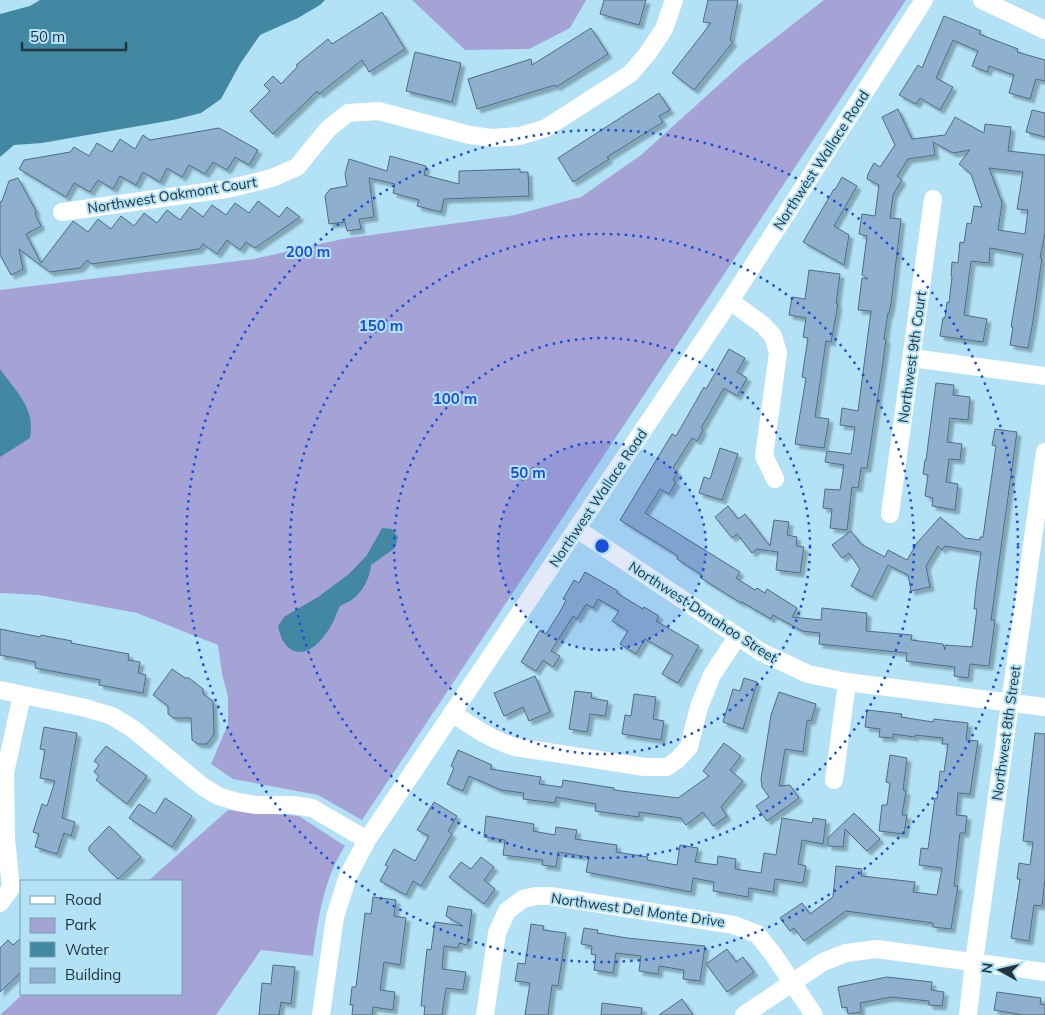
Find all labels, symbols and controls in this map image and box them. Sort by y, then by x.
scale bar [22,20,126,52]
text: 50 m [30,27,65,46]
street label: Northwest Wallace Road [769,87,873,233]
street label: Northwest Oakmont Court [86,173,258,217]
text: 200 m [286,242,330,261]
street label: Northwest 9th Court [894,290,930,424]
text: 150 m [359,316,403,335]
text: 100 m [433,389,477,408]
street label: Northwest Wallace Road [545,426,651,570]
text: 50 m [510,463,546,482]
centre of rings [593,537,611,555]
street label: Northwest Donahoo Street [625,557,781,667]
street label: Northwest 8th Street [988,664,1024,802]
legend [20,880,182,995]
street label: Northwest Del Monte Drive [550,889,726,931]
text: Road [65,890,102,909]
text: Park [65,915,97,934]
text: Water [65,940,109,959]
north arrow [975,945,1025,995]
text: N [977,962,997,975]
text: Building [65,965,121,984]

